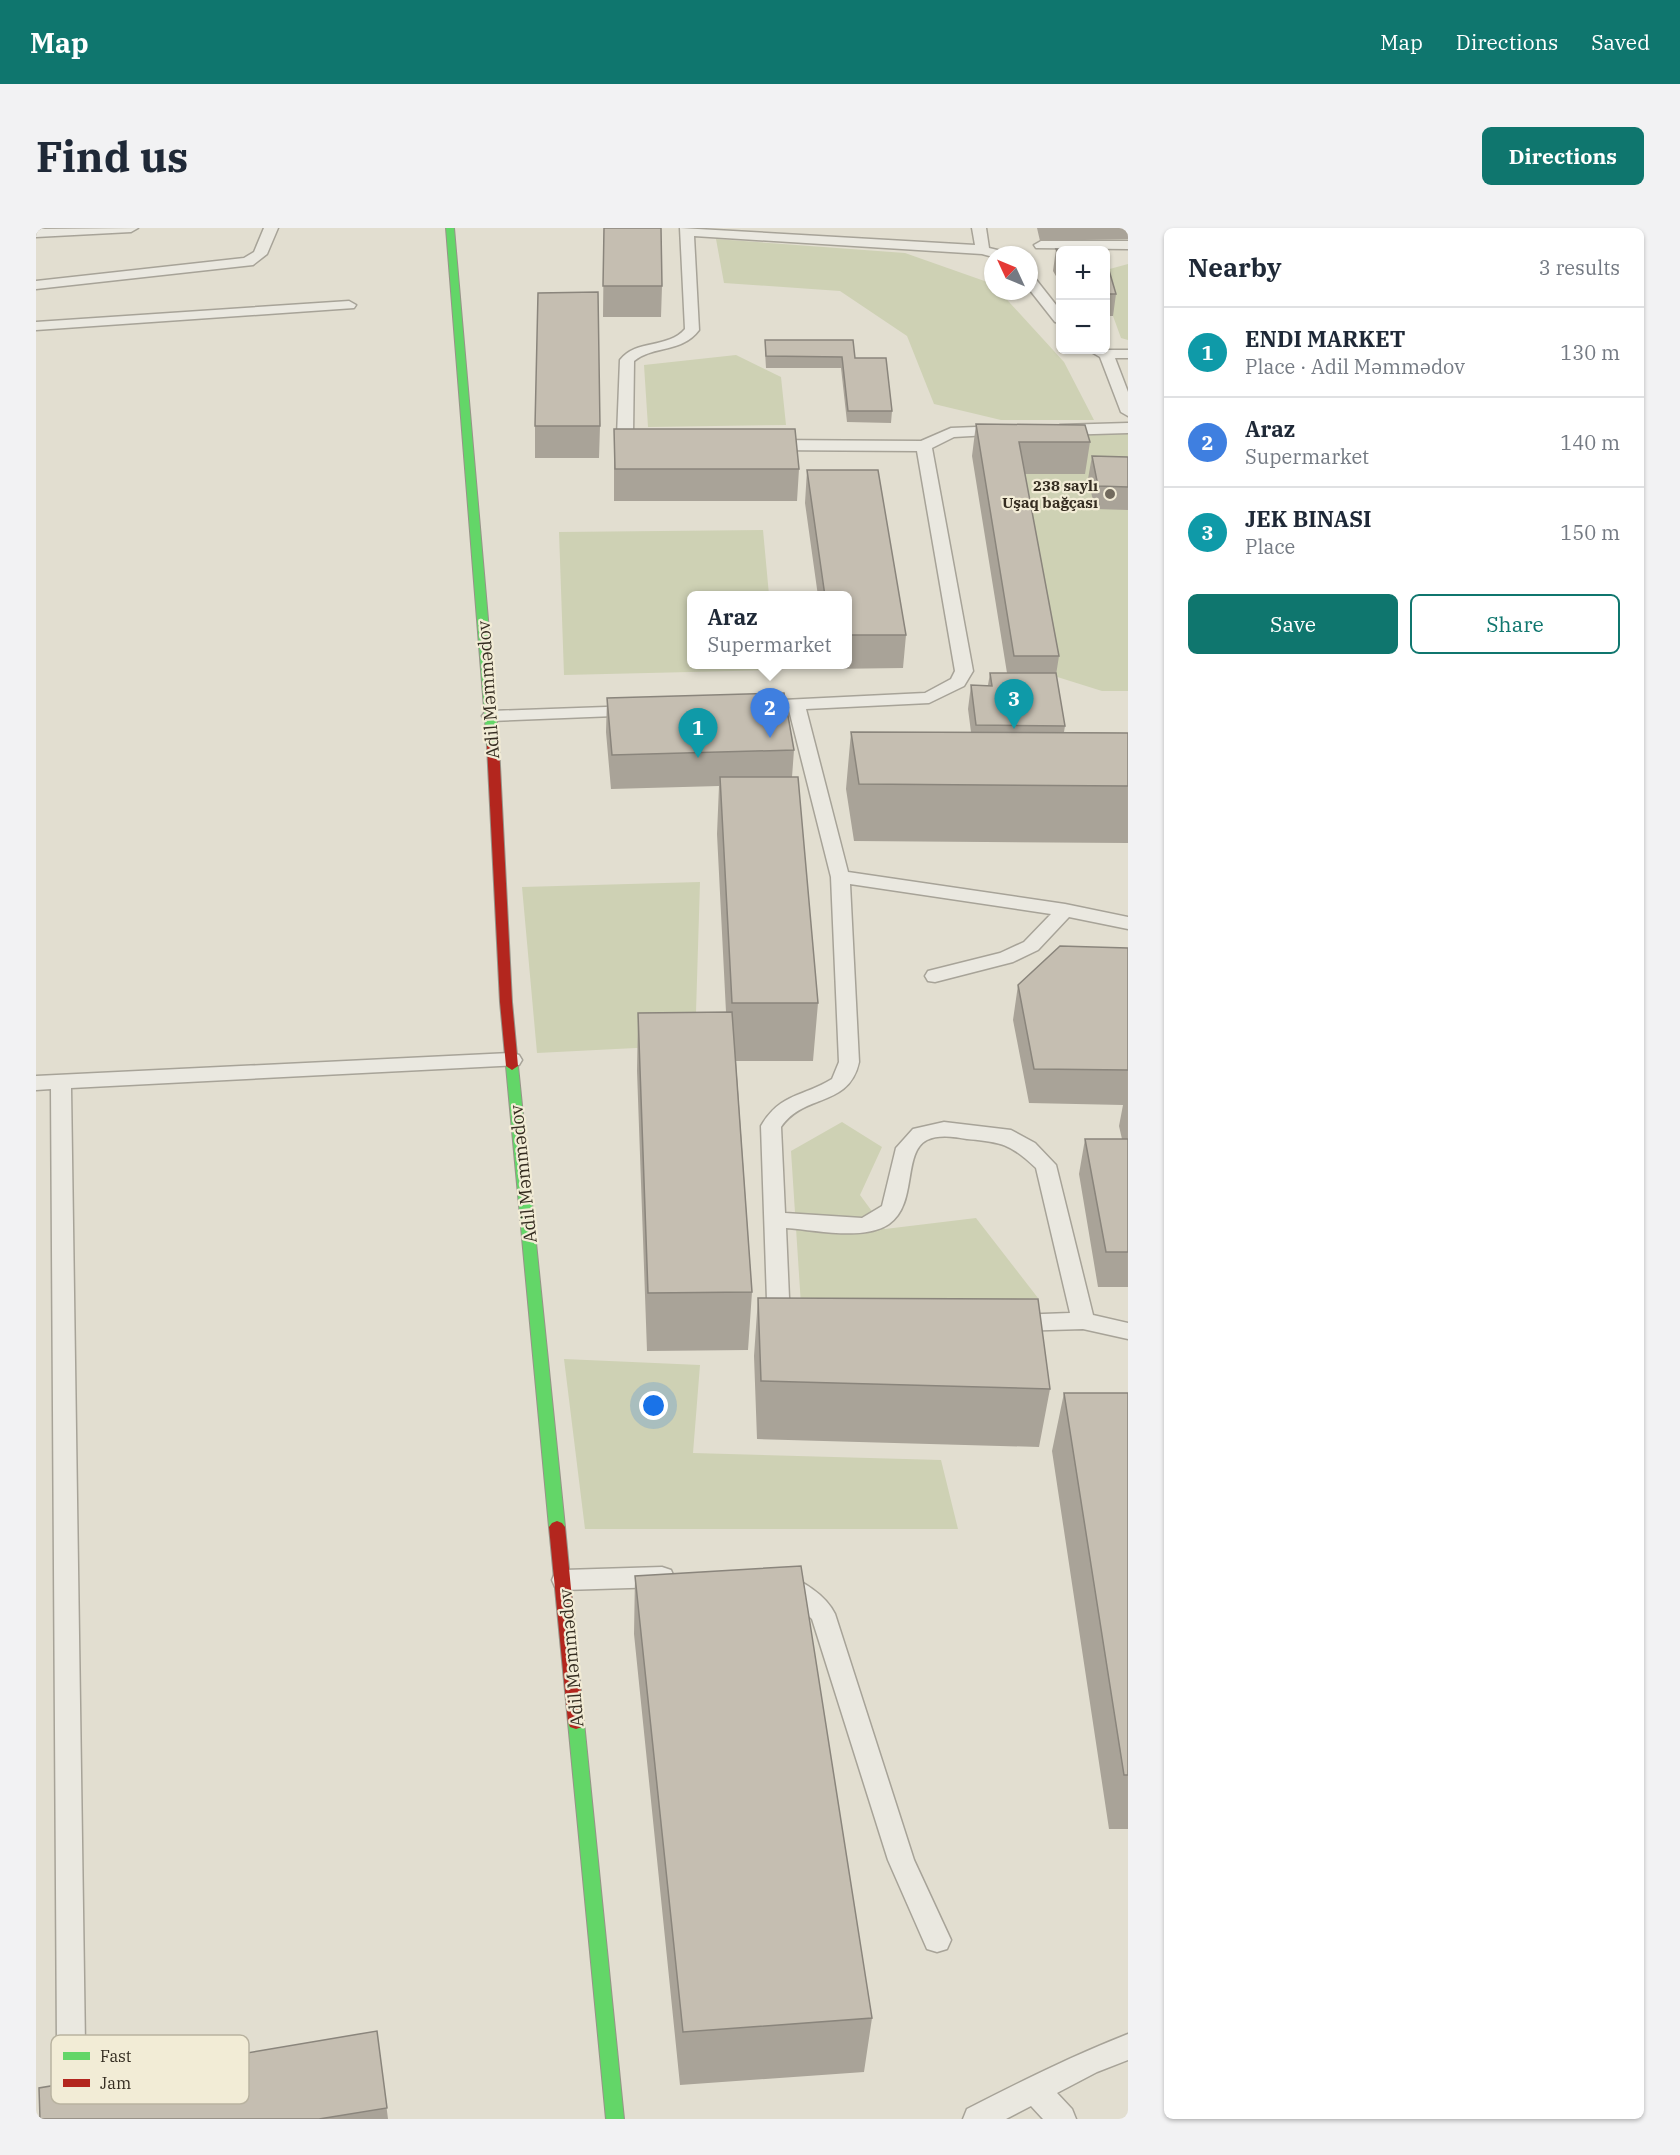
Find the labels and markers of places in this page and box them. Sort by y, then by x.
place label: 238 saylı Uşaq bağçası [1002,476,1098,512]
marker: 238 saylı Uşaq bağçası [1103,487,1117,501]
pin: 3 [994,680,1034,729]
pin: 2 [750,688,790,738]
pin: 1 [678,708,718,758]

